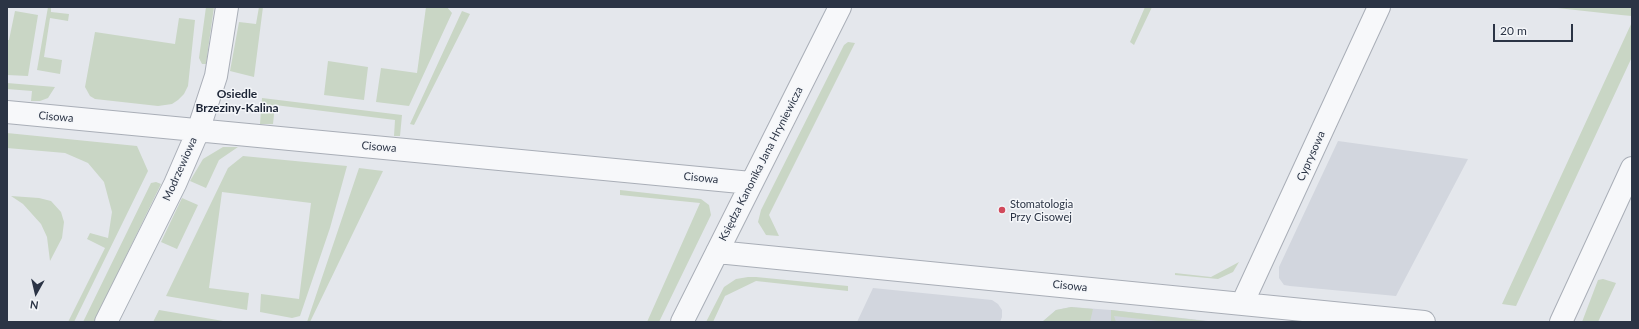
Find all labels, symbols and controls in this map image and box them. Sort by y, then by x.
scale bar [1495,16,1575,42]
text: 20 m [1500,23,1527,38]
street label: Księdza Kanonika Jana Hryniewicza [716,85,806,243]
district label: Osiedle Brzeziny-Kalina [195,87,279,115]
street label: Cisowa [38,109,74,125]
street label: Cyprysowa [1294,129,1328,183]
street label: Modrzewiowa [160,135,200,203]
street label: Cisowa [361,139,397,155]
street label: Cisowa [683,170,719,186]
place label: Stomatologia Przy Cisowej [1010,197,1073,223]
marker: Stomatologia Przy Cisowej [997,205,1007,215]
north arrow [16,273,56,313]
street label: Cisowa [1052,278,1088,294]
text: N [29,298,39,312]

